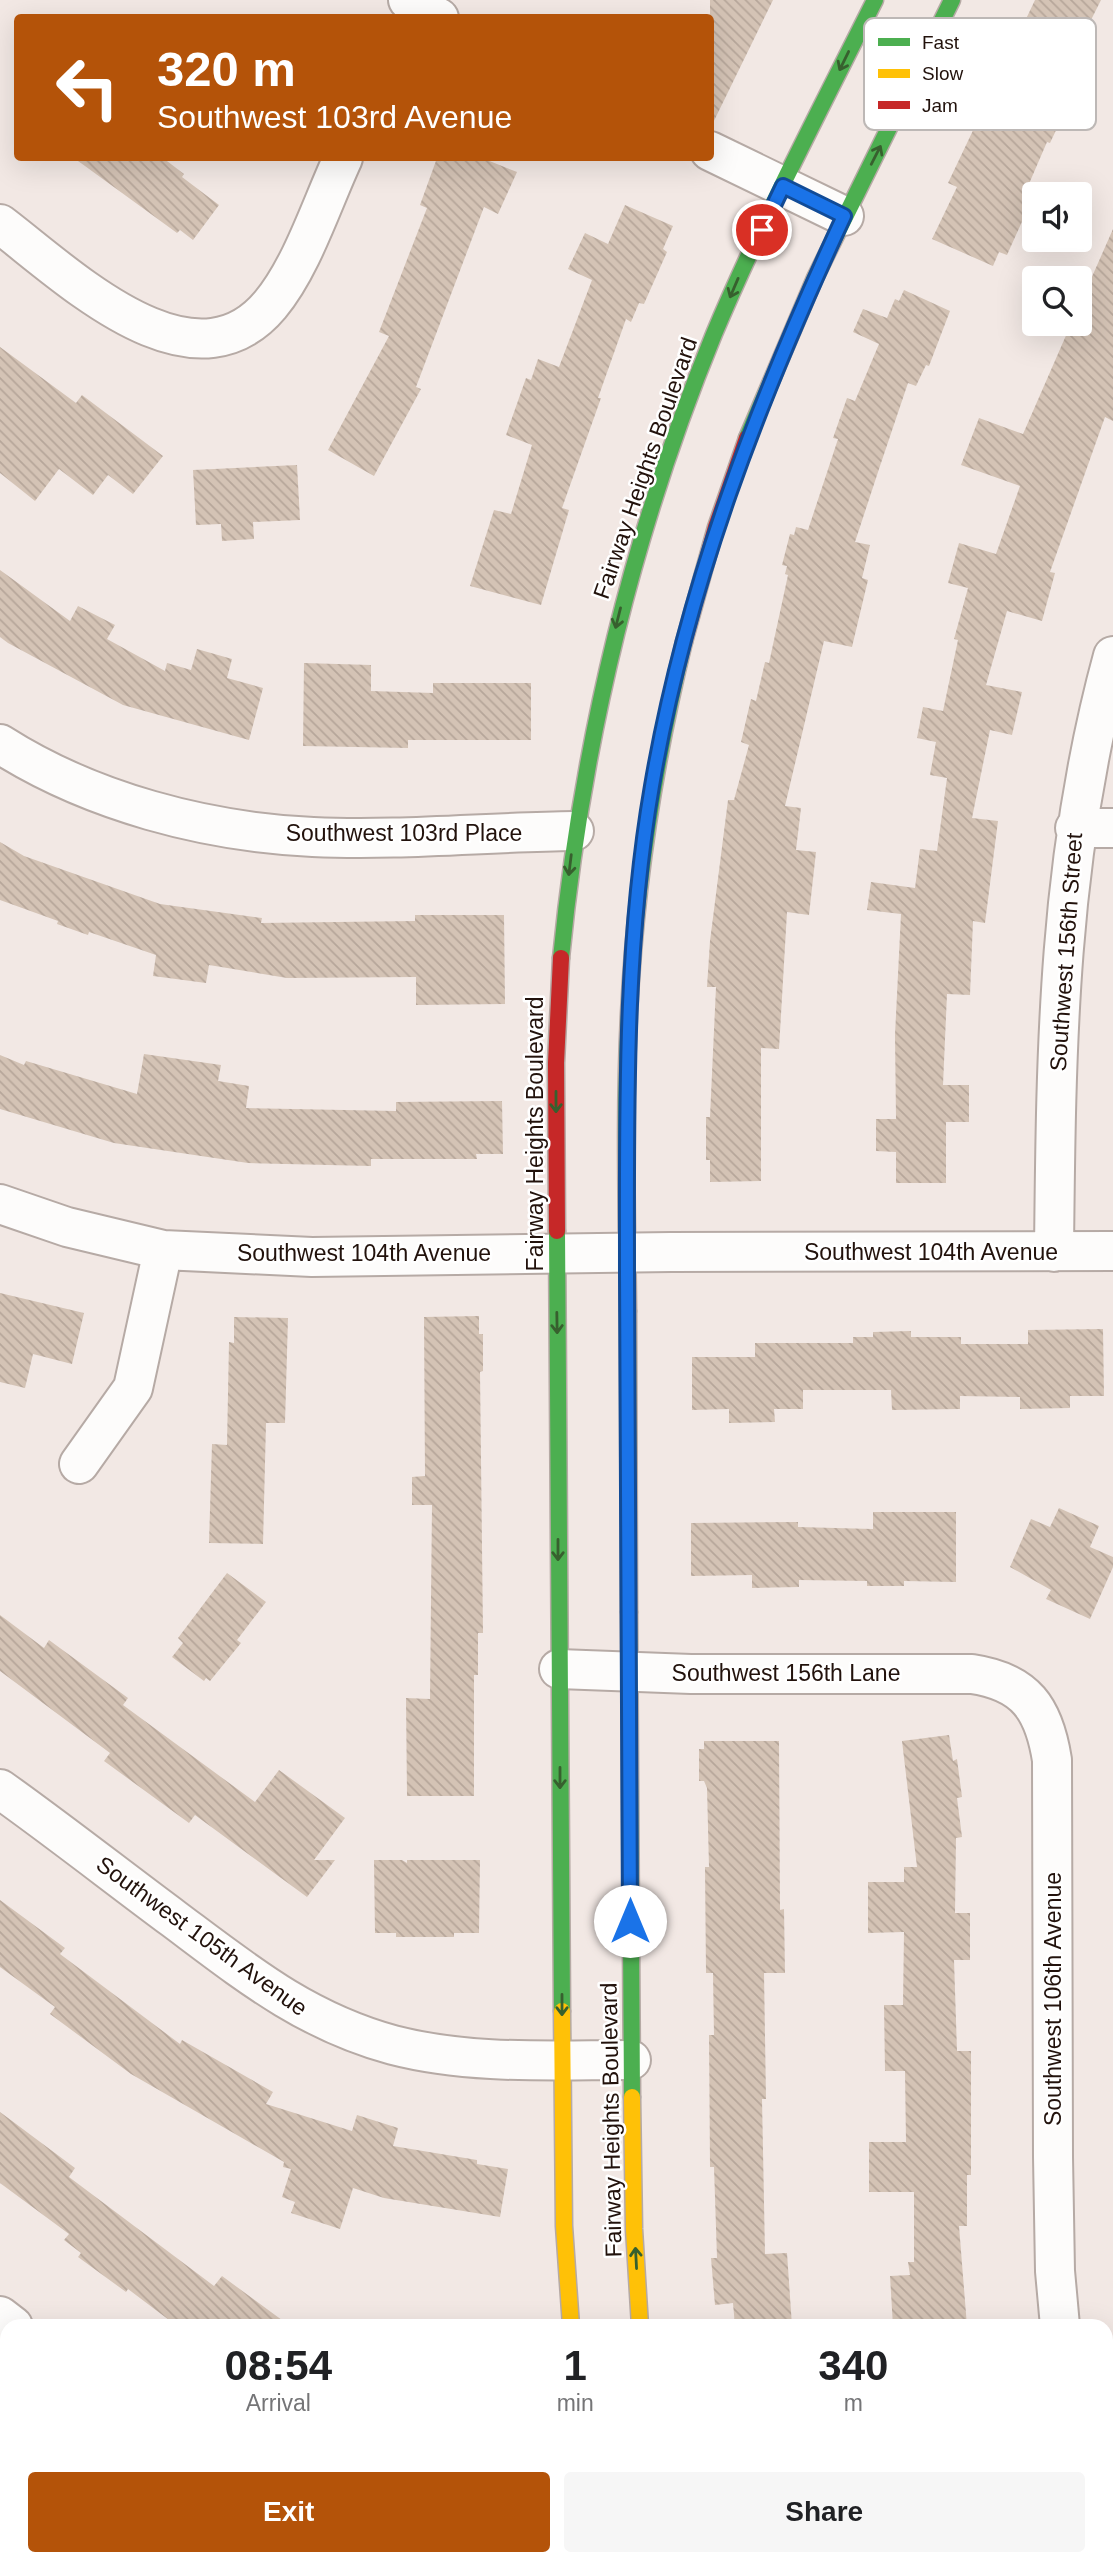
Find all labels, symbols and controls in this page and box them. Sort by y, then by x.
legend [864,18,1096,130]
text: Fast [922,32,960,53]
icon: left [42,42,133,133]
text: 320 m [157,42,296,96]
one-way arrow [837,50,851,71]
text: Slow [922,63,963,84]
text: Jam [922,95,958,116]
text: Southwest 103rd Avenue [157,99,512,135]
one-way arrow [869,145,883,166]
map controls [1022,182,1092,336]
button: sound [1022,182,1092,252]
pin [732,200,792,260]
icon: arrive [743,211,781,249]
button: search [1022,266,1092,336]
one-way arrow [727,277,740,298]
street label: Fairway Heights Boulevard [588,334,702,602]
one-way arrow [611,606,624,629]
street label: Southwest 103rd Place [286,820,522,846]
street label: Southwest 156th Street [1045,831,1087,1072]
one-way arrow [563,853,576,876]
street label: Fairway Heights Boulevard [522,997,548,1271]
one-way arrow [549,1090,563,1113]
street label: Southwest 104th Avenue [804,1239,1058,1265]
street label: Southwest 104th Avenue [237,1240,491,1266]
one-way arrow [550,1311,564,1334]
one-way arrow [551,1539,565,1562]
street label: Southwest 156th Lane [672,1660,900,1686]
one-way arrow [553,1766,567,1789]
street label: Southwest 105th Avenue [92,1851,312,2021]
street label: Southwest 106th Avenue [1040,1872,1066,2126]
position arrow [593,1884,667,1958]
street label: Fairway Heights Boulevard [596,1982,626,2258]
one-way arrow [555,1994,569,2017]
one-way arrow [629,2247,642,2269]
text: 08:54 [225,2342,332,2389]
text: 1 [563,2342,587,2389]
text: 340 [818,2342,888,2389]
text: Arrival [246,2390,311,2416]
text: min [557,2390,594,2416]
text: m [844,2390,863,2416]
button: Exit [28,2472,550,2552]
button: Share [564,2472,1085,2552]

